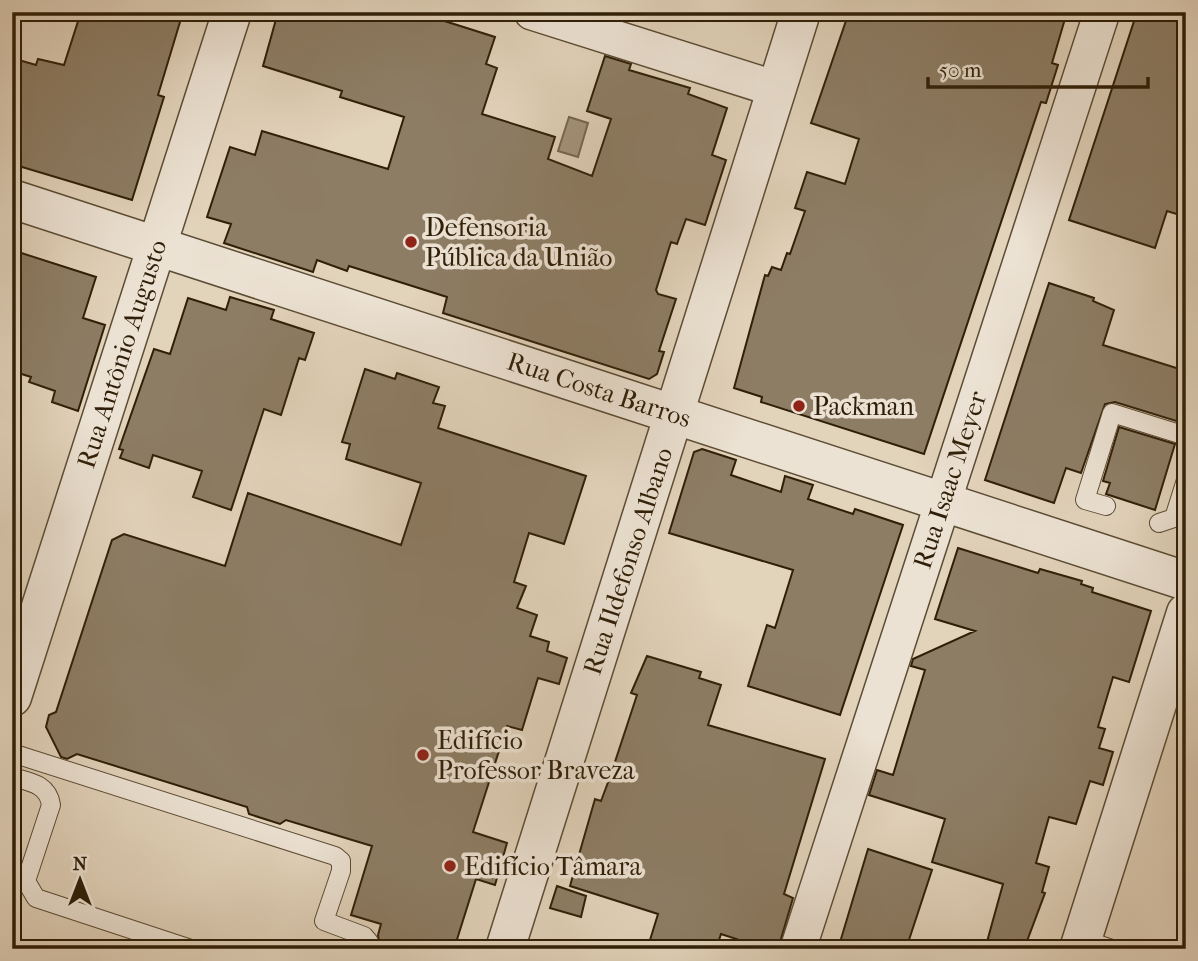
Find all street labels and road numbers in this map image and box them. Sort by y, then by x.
street label: Rua Antônio Augusto [70,236,174,472]
street label: Rua Costa Barros [503,346,695,434]
street label: Rua Isaac Meyer [907,387,993,573]
street label: Rua Ildefonso Albano [577,443,679,679]

